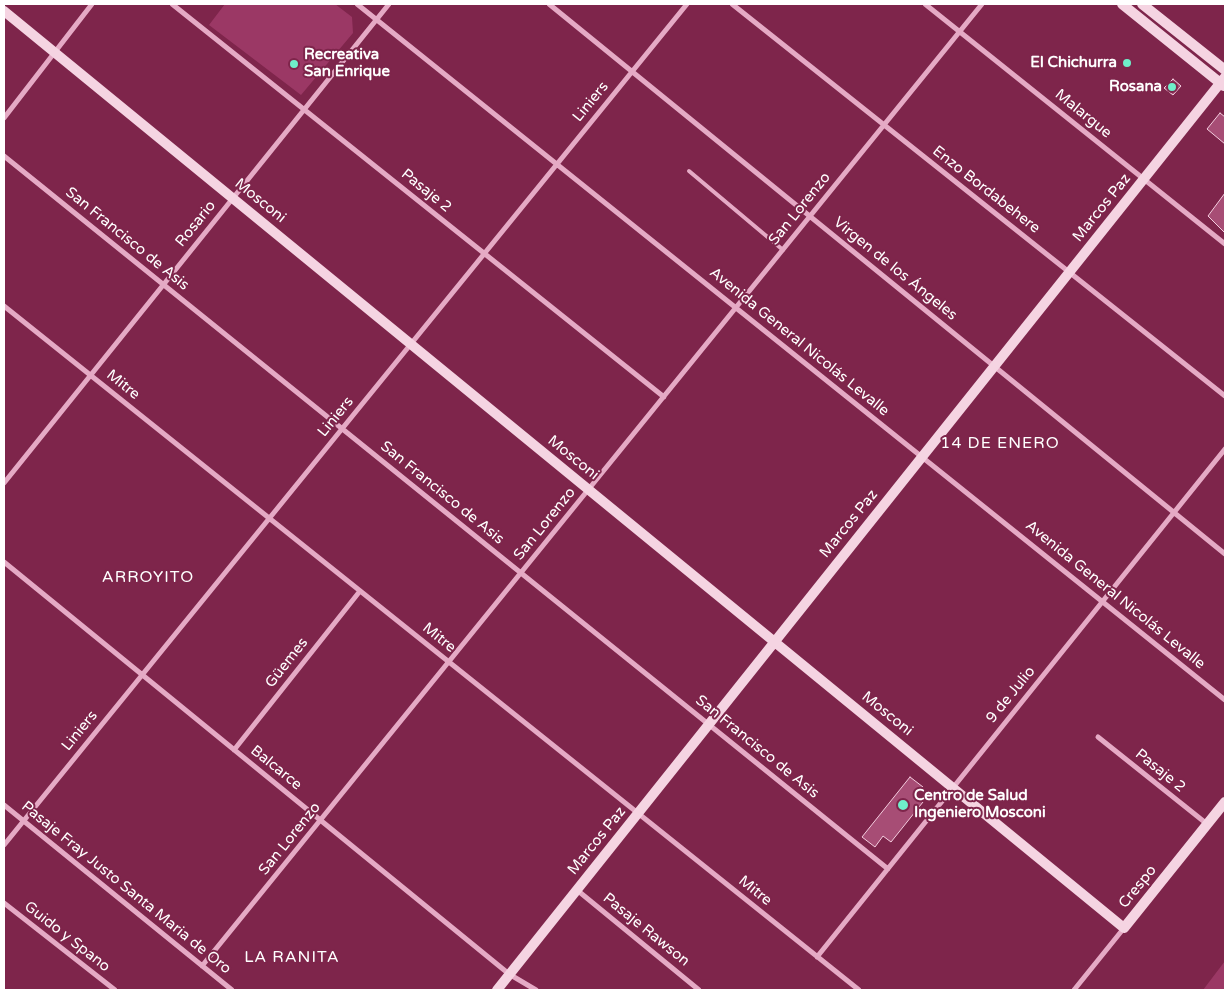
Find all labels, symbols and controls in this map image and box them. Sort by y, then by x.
place label: Recreativa San Enrique [304,46,390,81]
place label: El Chichurra [1030,54,1117,72]
marker: El Chichurra [1121,57,1133,69]
marker: Recreativa San Enrique [288,58,300,70]
street label: Liniers [569,78,613,126]
place label: Rosana [1109,78,1162,96]
marker: Rosana [1166,81,1178,93]
street label: Malargue [1051,86,1115,142]
street label: Enzo Bordabehere [929,142,1043,238]
street label: Pasaje 2 [397,165,455,217]
street label: San Lorenzo [765,169,835,249]
street label: Marcos Paz [1069,170,1135,246]
street label: Mosconi [231,175,289,227]
street label: San Francisco de Asis [62,184,192,294]
street label: Rosario [172,197,220,251]
street label: Virgen de los Ángeles [830,214,960,324]
street label: Avenida General Nicolás Levalle [705,264,893,420]
street label: Mitre [103,366,143,404]
street label: Liniers [314,393,358,441]
street label: Mosconi [544,432,602,484]
district label: 14 DE ENERO [939,434,1061,454]
street label: San Francisco de Asis [377,438,507,548]
street label: San Lorenzo [510,484,580,564]
street label: Marcos Paz [816,486,882,562]
street label: Avenida General Nicolás Levalle [1021,517,1209,673]
district label: ARROYITO [101,568,195,588]
street label: Mitre [419,619,459,657]
street label: Güemes [262,634,312,692]
street label: 9 de Julio [983,663,1039,727]
street label: Mosconi [858,688,916,740]
street label: San Francisco de Asis [692,692,822,802]
street label: Liniers [58,707,102,755]
street label: Balcarce [247,742,305,794]
street label: Pasaje 2 [1131,745,1189,797]
place label: Centro de Salud Ingeniero Mosconi [914,787,1046,822]
street label: Pasaje Fray Justo Santa Maria de Oro [18,798,234,978]
marker: Centro de Salud Ingeniero Mosconi [896,798,910,812]
street label: San Lorenzo [255,799,325,879]
street label: Marcos Paz [564,803,630,879]
street label: Crespo [1115,862,1161,912]
street label: Mitre [735,872,775,910]
street label: Pasaje Rawson [599,890,693,970]
street label: Guido y Spano [21,898,113,976]
district label: LA RANITA [243,948,341,968]

